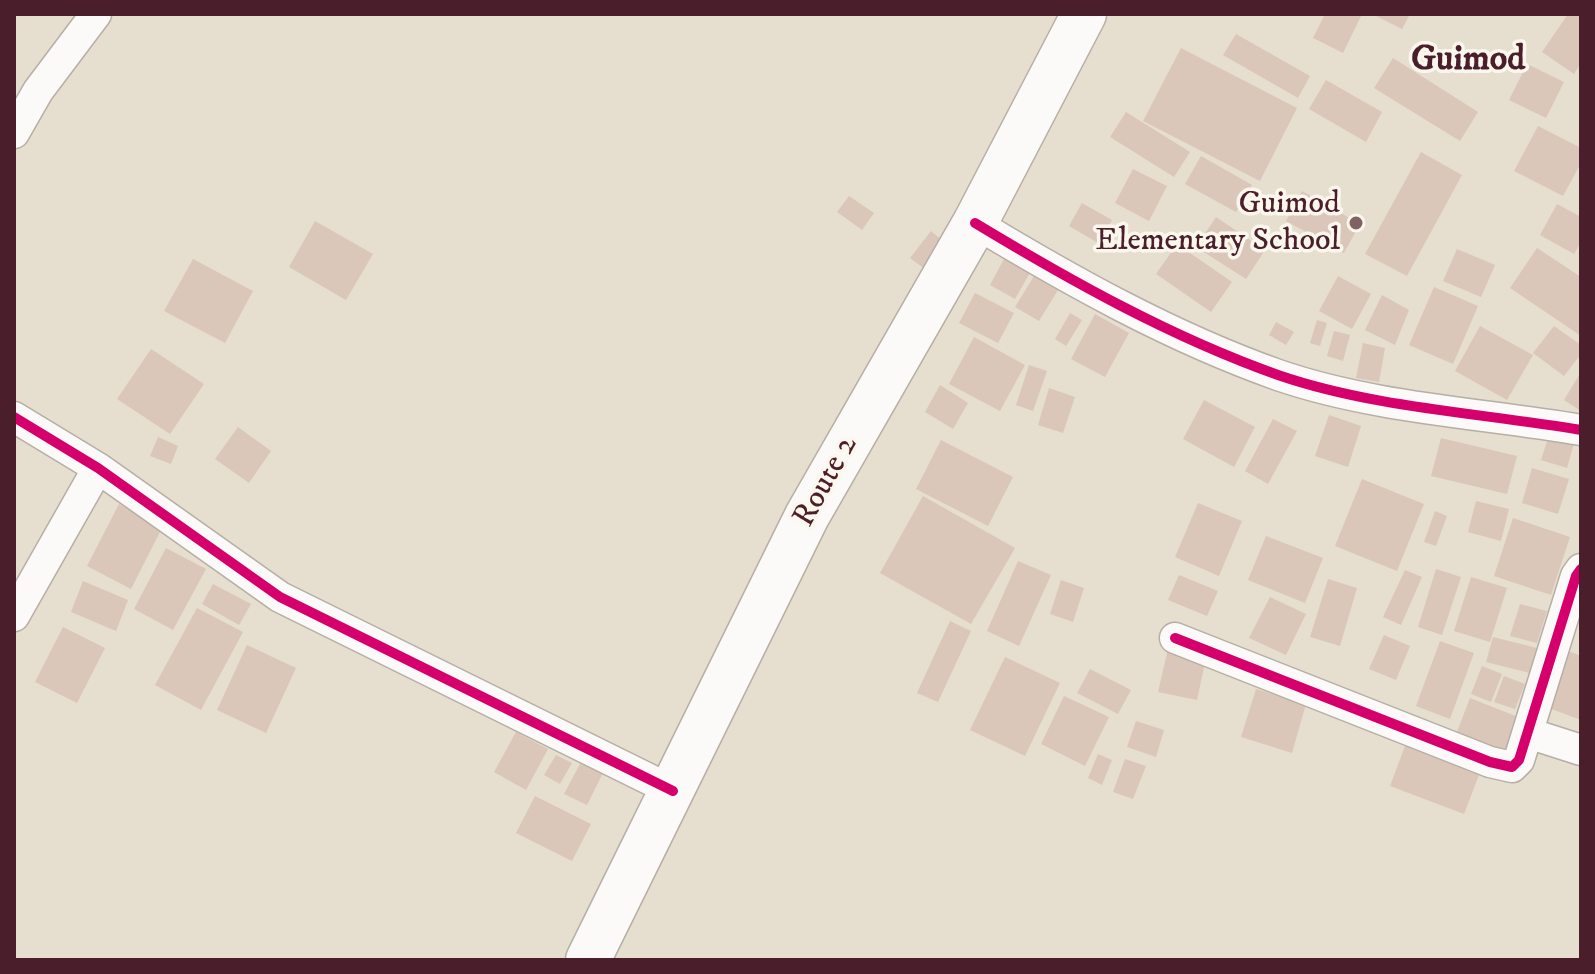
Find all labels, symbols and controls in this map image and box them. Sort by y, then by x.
district label: Guimod [1411,40,1525,84]
place label: Guimod Elementary School [1095,186,1340,261]
marker: Guimod Elementary School [1347,214,1365,232]
street label: Route 2 [786,430,868,534]

